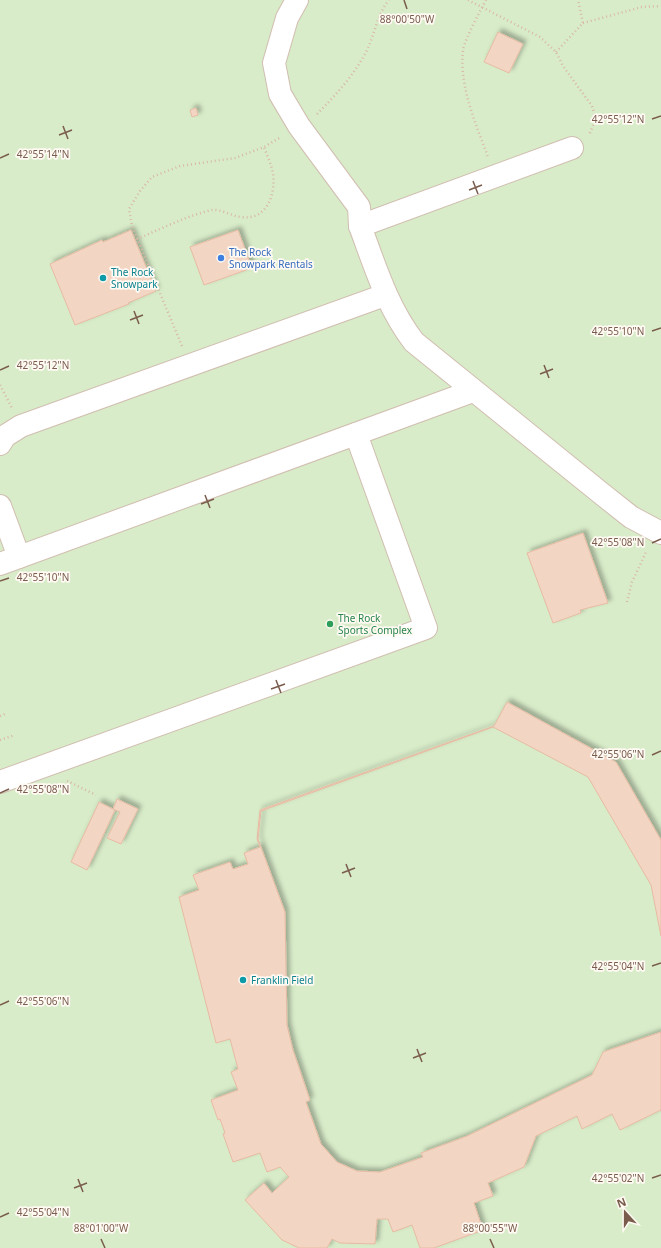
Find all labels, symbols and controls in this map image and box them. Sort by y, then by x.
text: 88°00'50"W [380,12,435,26]
text: 42°55'12"N [592,112,644,126]
text: 42°55'14"N [17,147,69,161]
place label: The Rock Snowpark Rentals [229,245,313,271]
marker: The Rock Snowpark Rentals [216,253,226,263]
place label: The Rock Snowpark [111,265,158,291]
marker: The Rock Snowpark [98,273,108,283]
text: 42°55'10"N [592,324,644,338]
text: 42°55'12"N [17,358,69,372]
text: 42°55'08"N [592,535,644,549]
text: 42°55'10"N [17,570,69,584]
place label: The Rock Sports Complex [338,611,413,637]
marker: The Rock Sports Complex [325,619,335,629]
text: 42°55'06"N [592,747,644,761]
text: 42°55'08"N [17,782,69,796]
text: 42°55'04"N [592,959,644,973]
place label: Franklin Field [251,973,313,987]
marker: Franklin Field [238,975,248,985]
text: 42°55'06"N [17,994,69,1008]
text: 42°55'02"N [592,1171,644,1185]
north arrow [605,1192,645,1232]
text: N [614,1194,628,1211]
text: 42°55'04"N [17,1205,69,1219]
text: 88°01'00"W [74,1221,129,1235]
text: 88°00'55"W [463,1221,518,1235]

